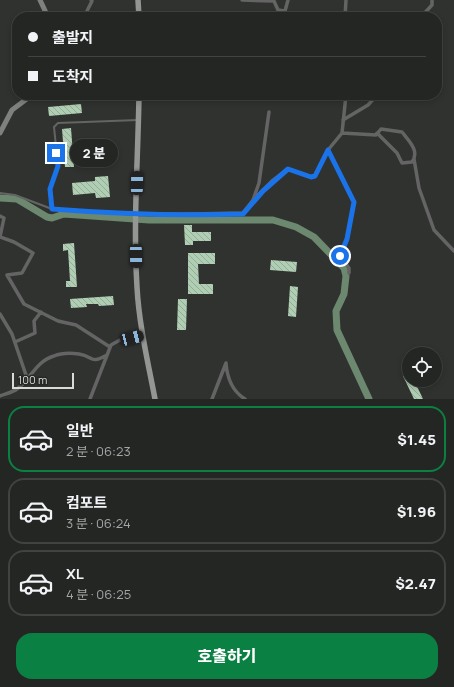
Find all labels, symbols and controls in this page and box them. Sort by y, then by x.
text: 출발지 [52,27,93,48]
text: 도착지 [52,66,93,87]
callout: 2 분 [70,139,118,167]
route end [47,144,65,162]
text: 2 분 [83,144,105,162]
car [131,171,143,195]
car [130,244,142,268]
route start [331,247,349,265]
car [119,329,145,347]
map controls [402,347,442,387]
button: locate [402,347,442,387]
scale bar [12,371,74,390]
text: 100 m [18,372,47,387]
text: 일반 [66,420,94,441]
icon: car [18,421,54,457]
text: $1.45 [397,429,436,450]
text: 2 분 · 06:23 [66,442,131,460]
text: 컴포트 [66,492,107,513]
icon: car [18,493,54,529]
text: $1.96 [397,501,436,522]
text: 3 분 · 06:24 [66,514,131,532]
text: XL [66,563,84,584]
icon: car [18,565,54,601]
text: $2.47 [395,573,436,594]
text: 4 분 · 06:25 [66,585,131,603]
button: 호출하기 [16,633,438,679]

